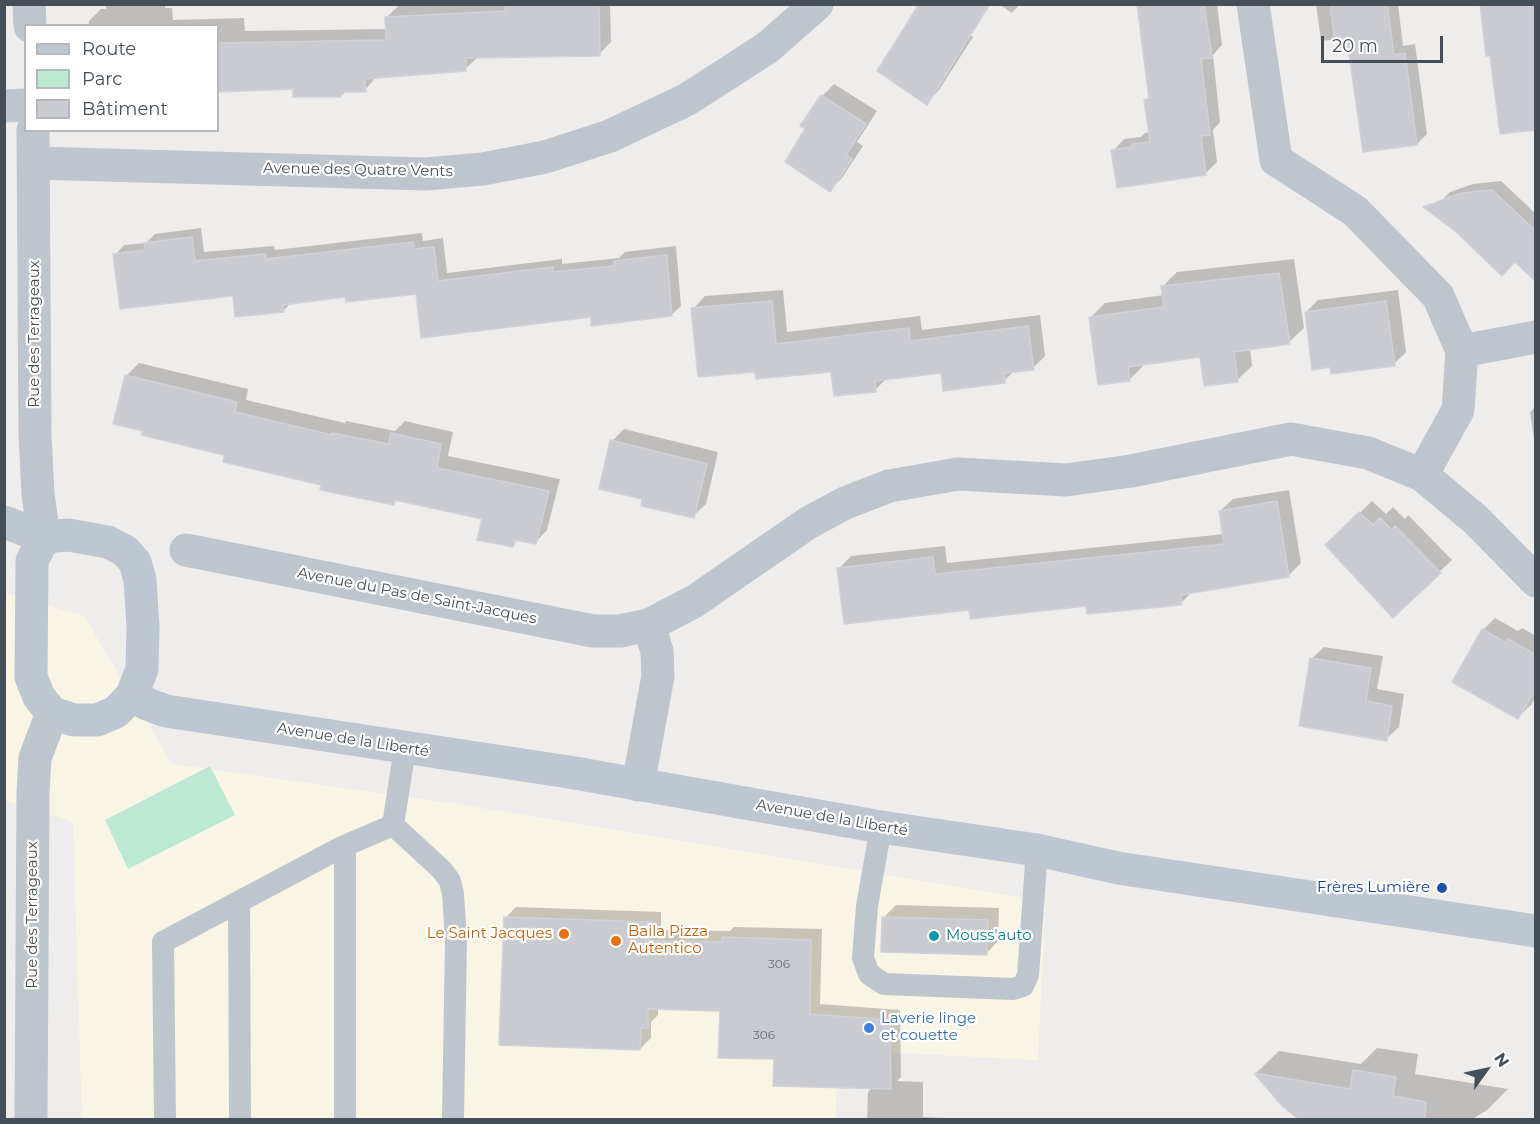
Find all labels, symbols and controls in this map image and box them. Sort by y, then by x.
legend [24,24,219,132]
scale bar [1324,24,1446,62]
text: 20 m [1332,35,1378,57]
text: Route [82,38,136,60]
text: Parc [82,68,122,90]
text: Bâtiment [82,98,168,120]
street label: Avenue des Quatre Vents [263,159,453,181]
street label: Rue des Terrageaux [26,260,44,408]
street label: Avenue du Pas de Saint-Jacques [296,564,538,628]
street label: Avenue de la Liberté [276,719,430,761]
street label: Avenue de la Liberté [755,796,909,840]
street label: Rue des Terrageaux [24,841,42,989]
place label: Frères Lumière [1317,879,1430,897]
marker: Frères Lumière [1435,881,1449,895]
place label: Baila Pizza Autentico [628,923,708,958]
place label: Le Saint Jacques [427,925,552,943]
marker: Le Saint Jacques [557,927,571,941]
place label: Mouss'auto [946,927,1032,945]
marker: Mouss'auto [927,929,941,943]
marker: Baila Pizza Autentico [609,934,623,948]
house number: 306 [768,957,790,971]
place label: Laverie linge et couette [881,1010,976,1045]
marker: Laverie linge et couette [862,1021,876,1035]
house number: 306 [753,1028,775,1042]
north arrow [1456,1040,1516,1100]
text: N [1490,1049,1513,1071]

